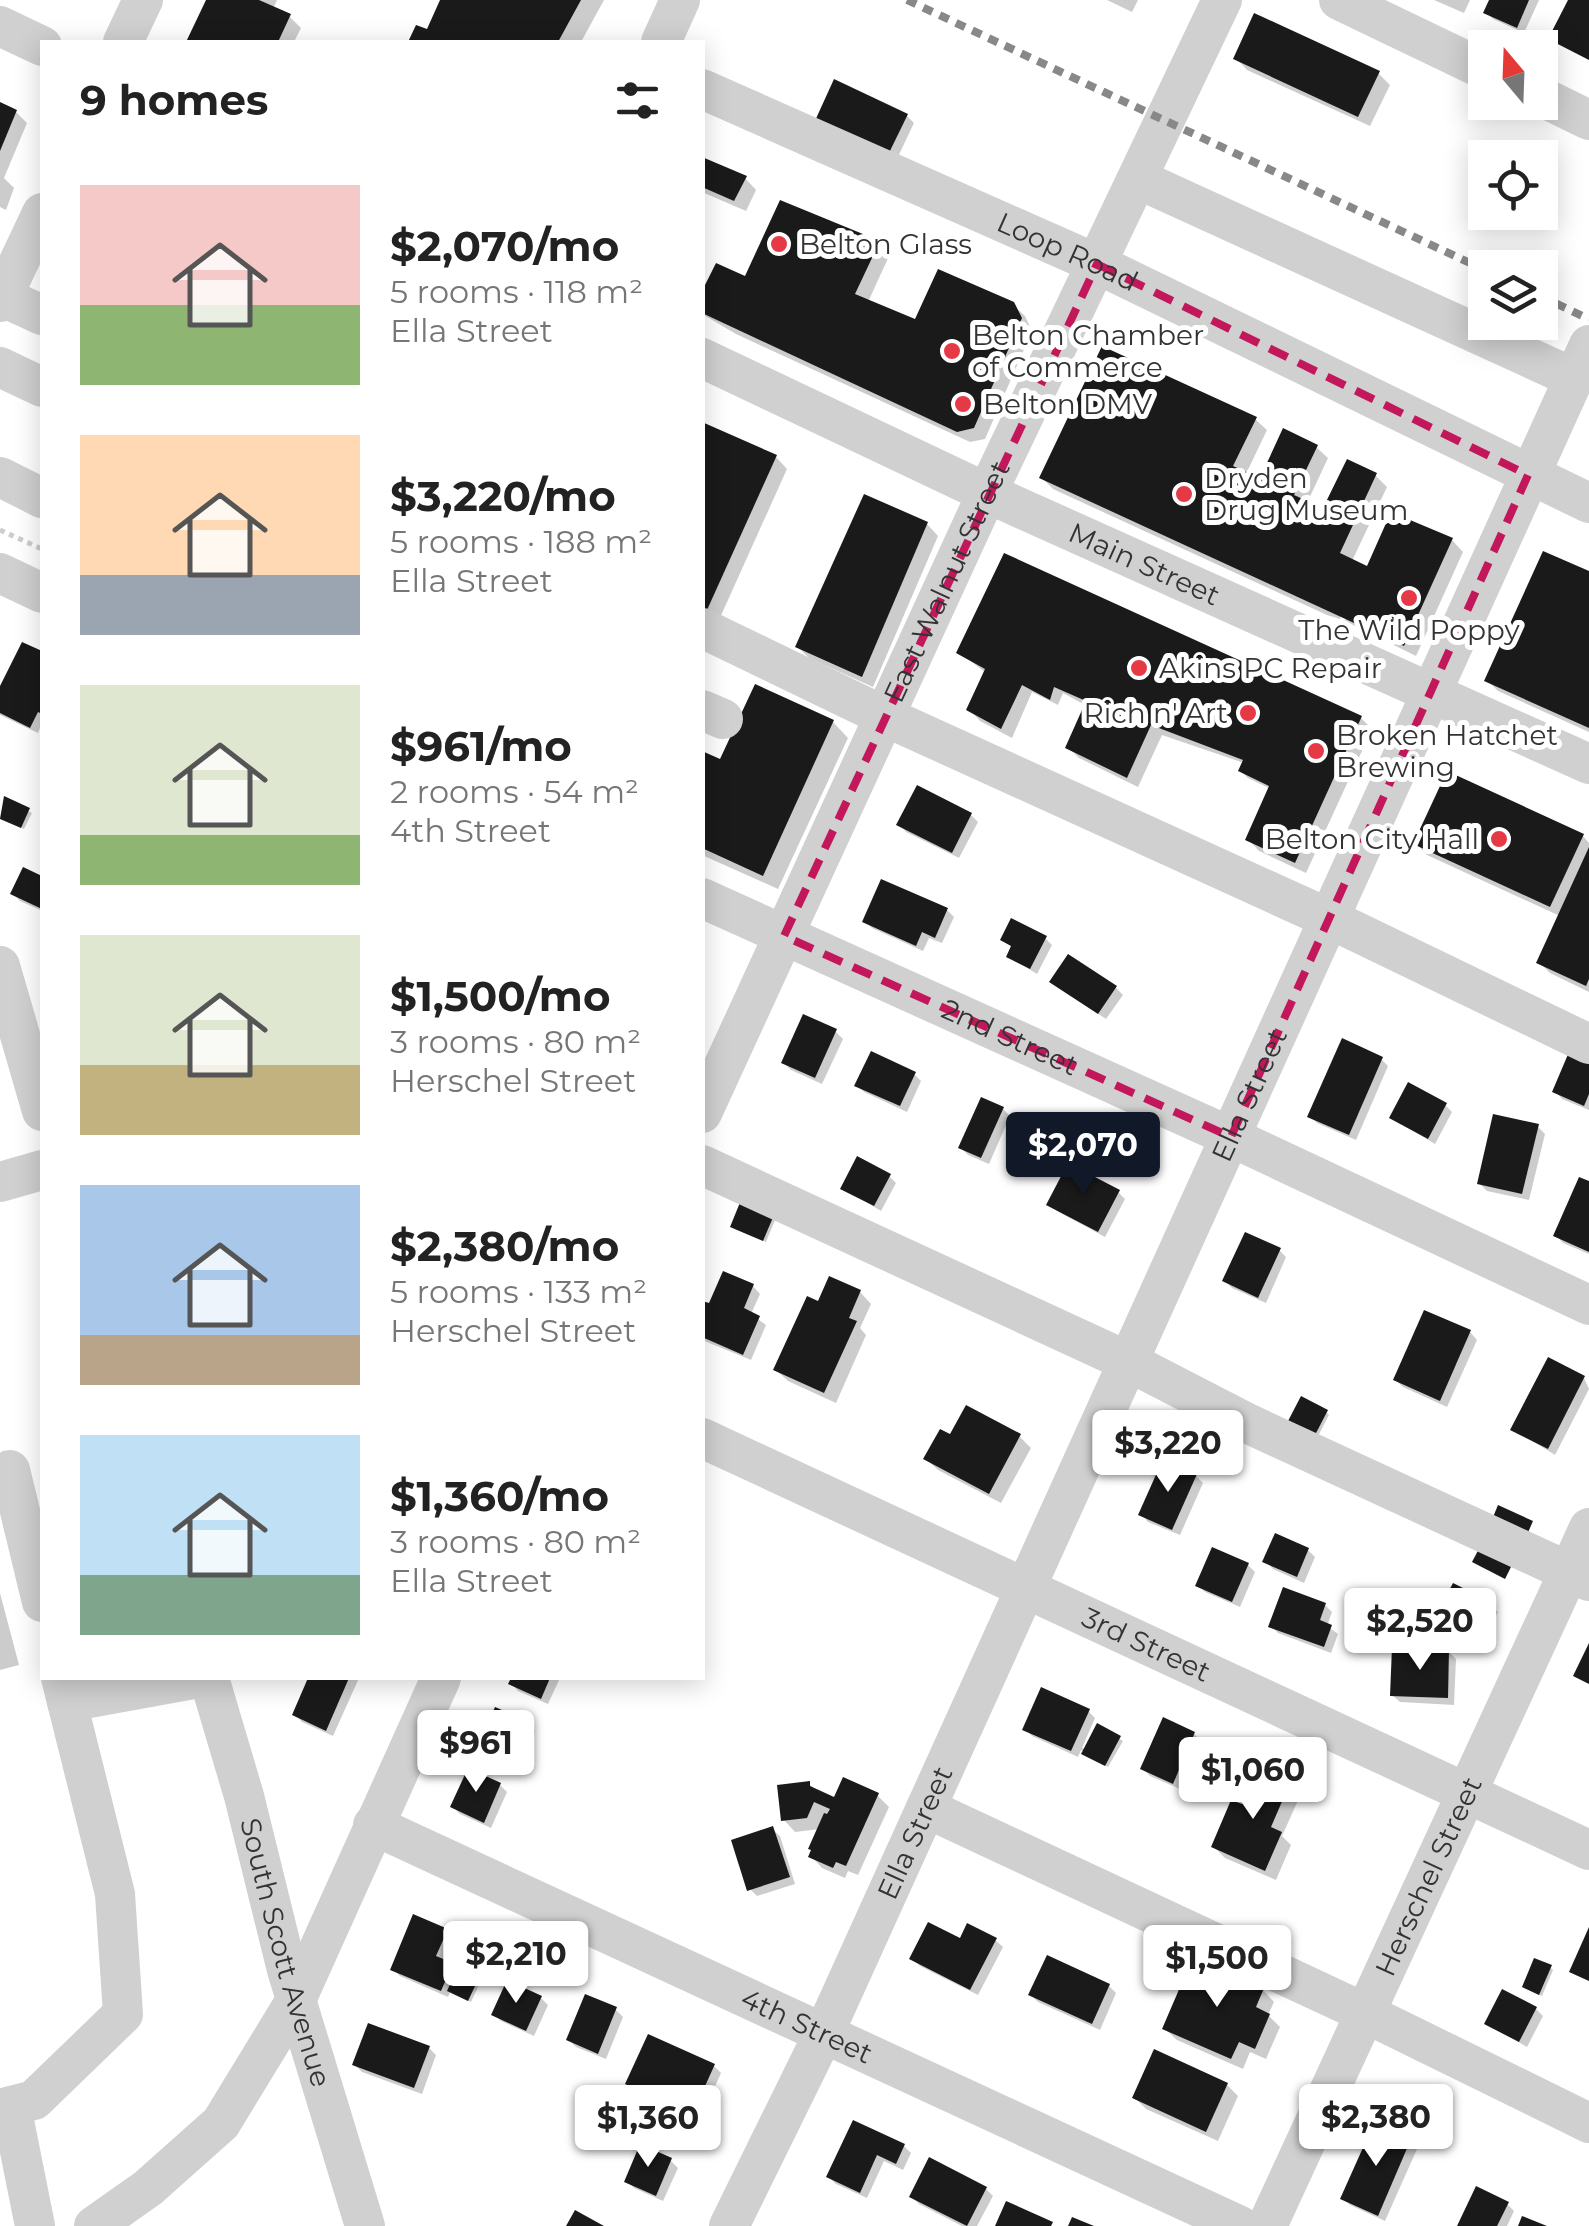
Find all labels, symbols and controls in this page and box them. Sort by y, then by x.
north arrow [1468,30,1558,120]
map controls [1468,30,1558,340]
icon: filters [610,73,665,128]
text: 9 homes [80,74,268,126]
button: locate [1468,140,1558,230]
street label: Loop Road [992,205,1144,298]
text: $2,070/mo [390,220,619,272]
icon: home [160,225,280,345]
place label: Belton Glass [799,227,972,261]
marker: Belton Glass [768,233,790,255]
button: layers [1468,250,1558,340]
text: 5 rooms · 118 m² [390,272,643,311]
text: Ella Street [390,311,553,350]
place label: Belton Chamber of Commerce [972,318,1204,384]
marker: Belton Chamber of Commerce [941,340,963,362]
place label: Belton DMV [983,387,1152,421]
marker: Belton DMV [952,393,974,415]
street label: East Walnut Street [876,455,1017,708]
place label: Dryden Drug Museum [1204,461,1408,527]
text: $3,220/mo [390,470,616,522]
icon: home [160,475,280,595]
marker: Dryden Drug Museum [1173,483,1195,505]
street label: Main Street [1064,515,1225,613]
text: 5 rooms · 188 m² [390,522,652,561]
text: Ella Street [390,561,553,600]
marker: The Wild Poppy [1398,587,1420,609]
place label: The Wild Poppy [1298,613,1520,647]
place label: Akins PC Repair [1159,651,1382,685]
marker: Akins PC Repair [1128,657,1150,679]
place label: Rich n' Art [1083,696,1228,730]
marker: Rich n' Art [1237,702,1259,724]
place label: Broken Hatchet Brewing [1336,718,1558,784]
text: $961/mo [390,720,572,772]
icon: home [160,725,280,845]
marker: Broken Hatchet Brewing [1305,740,1327,762]
text: 2 rooms · 54 m² [390,772,639,811]
text: 4th Street [390,811,551,850]
place label: Belton City Hall [1265,822,1479,856]
marker: Belton City Hall [1488,828,1510,850]
text: $1,500/mo [390,970,611,1022]
icon: home [160,975,280,1095]
street label: 2nd Street [937,992,1083,1083]
text: 3 rooms · 80 m² [390,1022,641,1061]
street label: Ella Street [1204,1023,1294,1167]
text: Herschel Street [390,1061,636,1100]
pin: $2,070 [1002,1112,1164,1197]
text: $2,070 [1028,1125,1138,1164]
text: $2,380/mo [390,1220,619,1272]
icon: home [160,1225,280,1345]
text: 5 rooms · 133 m² [390,1272,647,1311]
text: Herschel Street [390,1311,636,1350]
pin: $3,220 [1087,1410,1249,1495]
text: $3,220 [1114,1423,1222,1462]
text: $1,360/mo [390,1470,609,1522]
icon: home [160,1475,280,1595]
text: 3 rooms · 80 m² [390,1522,641,1561]
text: Ella Street [390,1561,553,1600]
pin: $2,520 [1339,1588,1501,1673]
street label: 3rd Street [1077,1600,1216,1689]
text: $2,520 [1366,1601,1474,1640]
pin: $961 [417,1710,535,1795]
text: $961 [439,1723,513,1762]
pin: $1,060 [1172,1737,1334,1822]
text: $1,060 [1201,1750,1305,1789]
street label: Ella Street [870,1761,960,1905]
street label: Herschel Street [1368,1771,1489,1981]
street label: South Scott Avenue [233,1815,339,2091]
pin: $2,210 [435,1921,597,2006]
pin: $1,500 [1136,1925,1298,2010]
text: $2,210 [465,1934,567,1973]
text: $1,500 [1165,1938,1269,1977]
street label: 4th Street [736,1981,878,2071]
pin: $2,380 [1295,2084,1457,2169]
pin: $1,360 [567,2085,729,2170]
text: $2,380 [1321,2097,1431,2136]
text: $1,360 [597,2098,699,2137]

